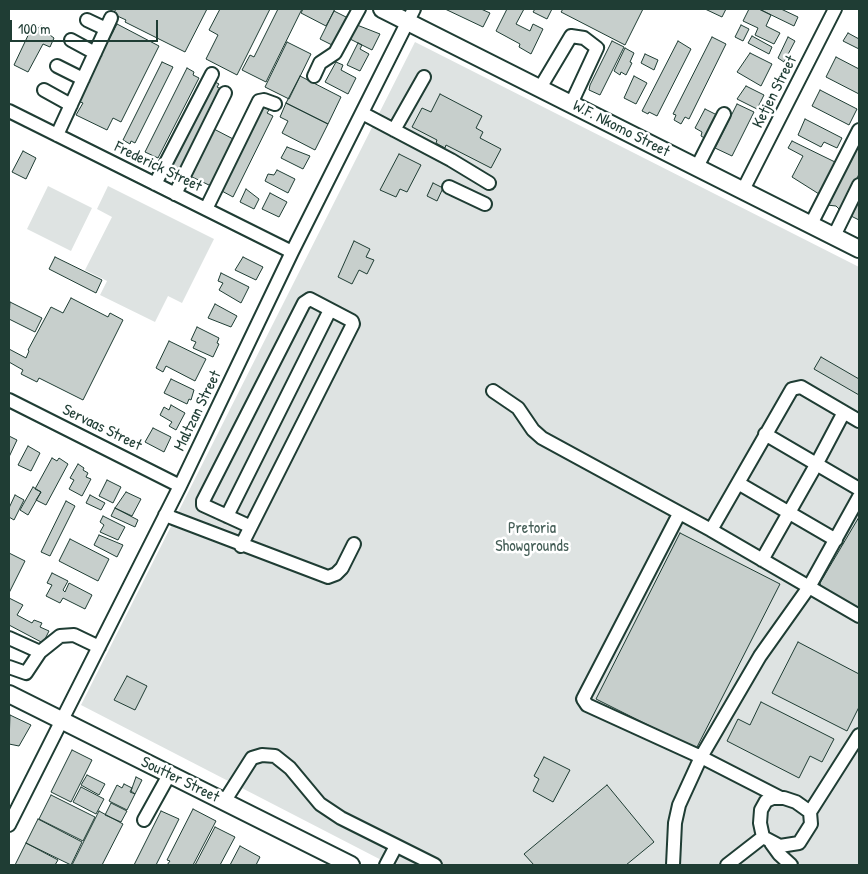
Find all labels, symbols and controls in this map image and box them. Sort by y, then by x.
scale bar [12,10,160,42]
text: 100 m [18,18,51,39]
street label: Ketjen Street [749,53,801,131]
street label: W.F. Nkomo Street [569,96,673,162]
street label: Frederick Street [111,138,205,196]
street label: Maltzan Street [170,368,226,454]
street label: Servaas Street [59,401,145,455]
park label: Pretoria Showgrounds [495,519,569,557]
street label: Soutter Street [138,753,222,807]

